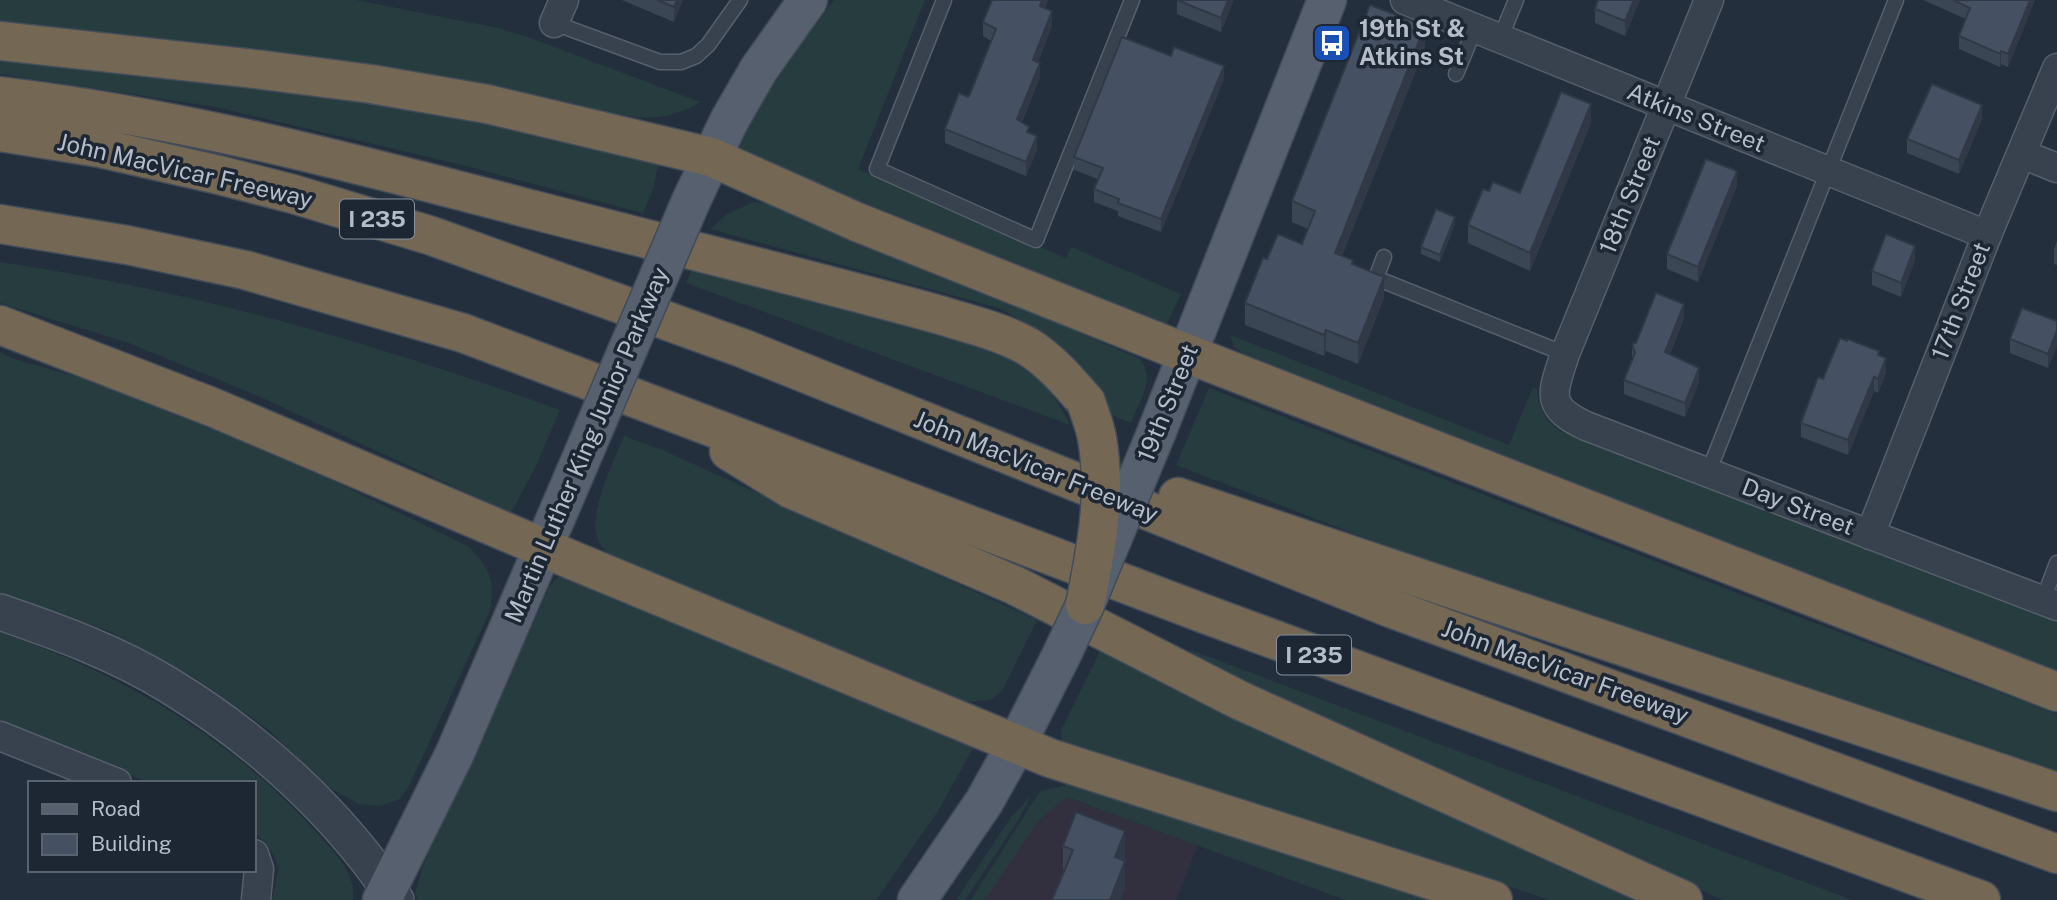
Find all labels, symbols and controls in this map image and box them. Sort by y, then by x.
place label: 19th St & Atkins St [1359,14,1465,70]
bus stop icon: 19th St & Atkins St [1311,22,1353,64]
street label: Atkins Street [1623,77,1769,157]
street label: John MacVicar Freeway [55,127,316,213]
street label: 18th Street [1593,132,1665,258]
road number: I 235 [340,200,414,238]
street label: 17th Street [1925,238,1995,363]
street label: Martin Luther King Junior Parkway [498,263,674,626]
street label: 19th Street [1131,340,1203,465]
street label: John MacVicar Freeway [910,404,1163,528]
street label: Day Street [1738,472,1859,540]
street label: John MacVicar Freeway [1438,613,1693,729]
road number: I 235 [1277,636,1351,674]
legend [28,781,256,872]
text: Road [91,796,141,821]
text: Building [91,831,172,856]

